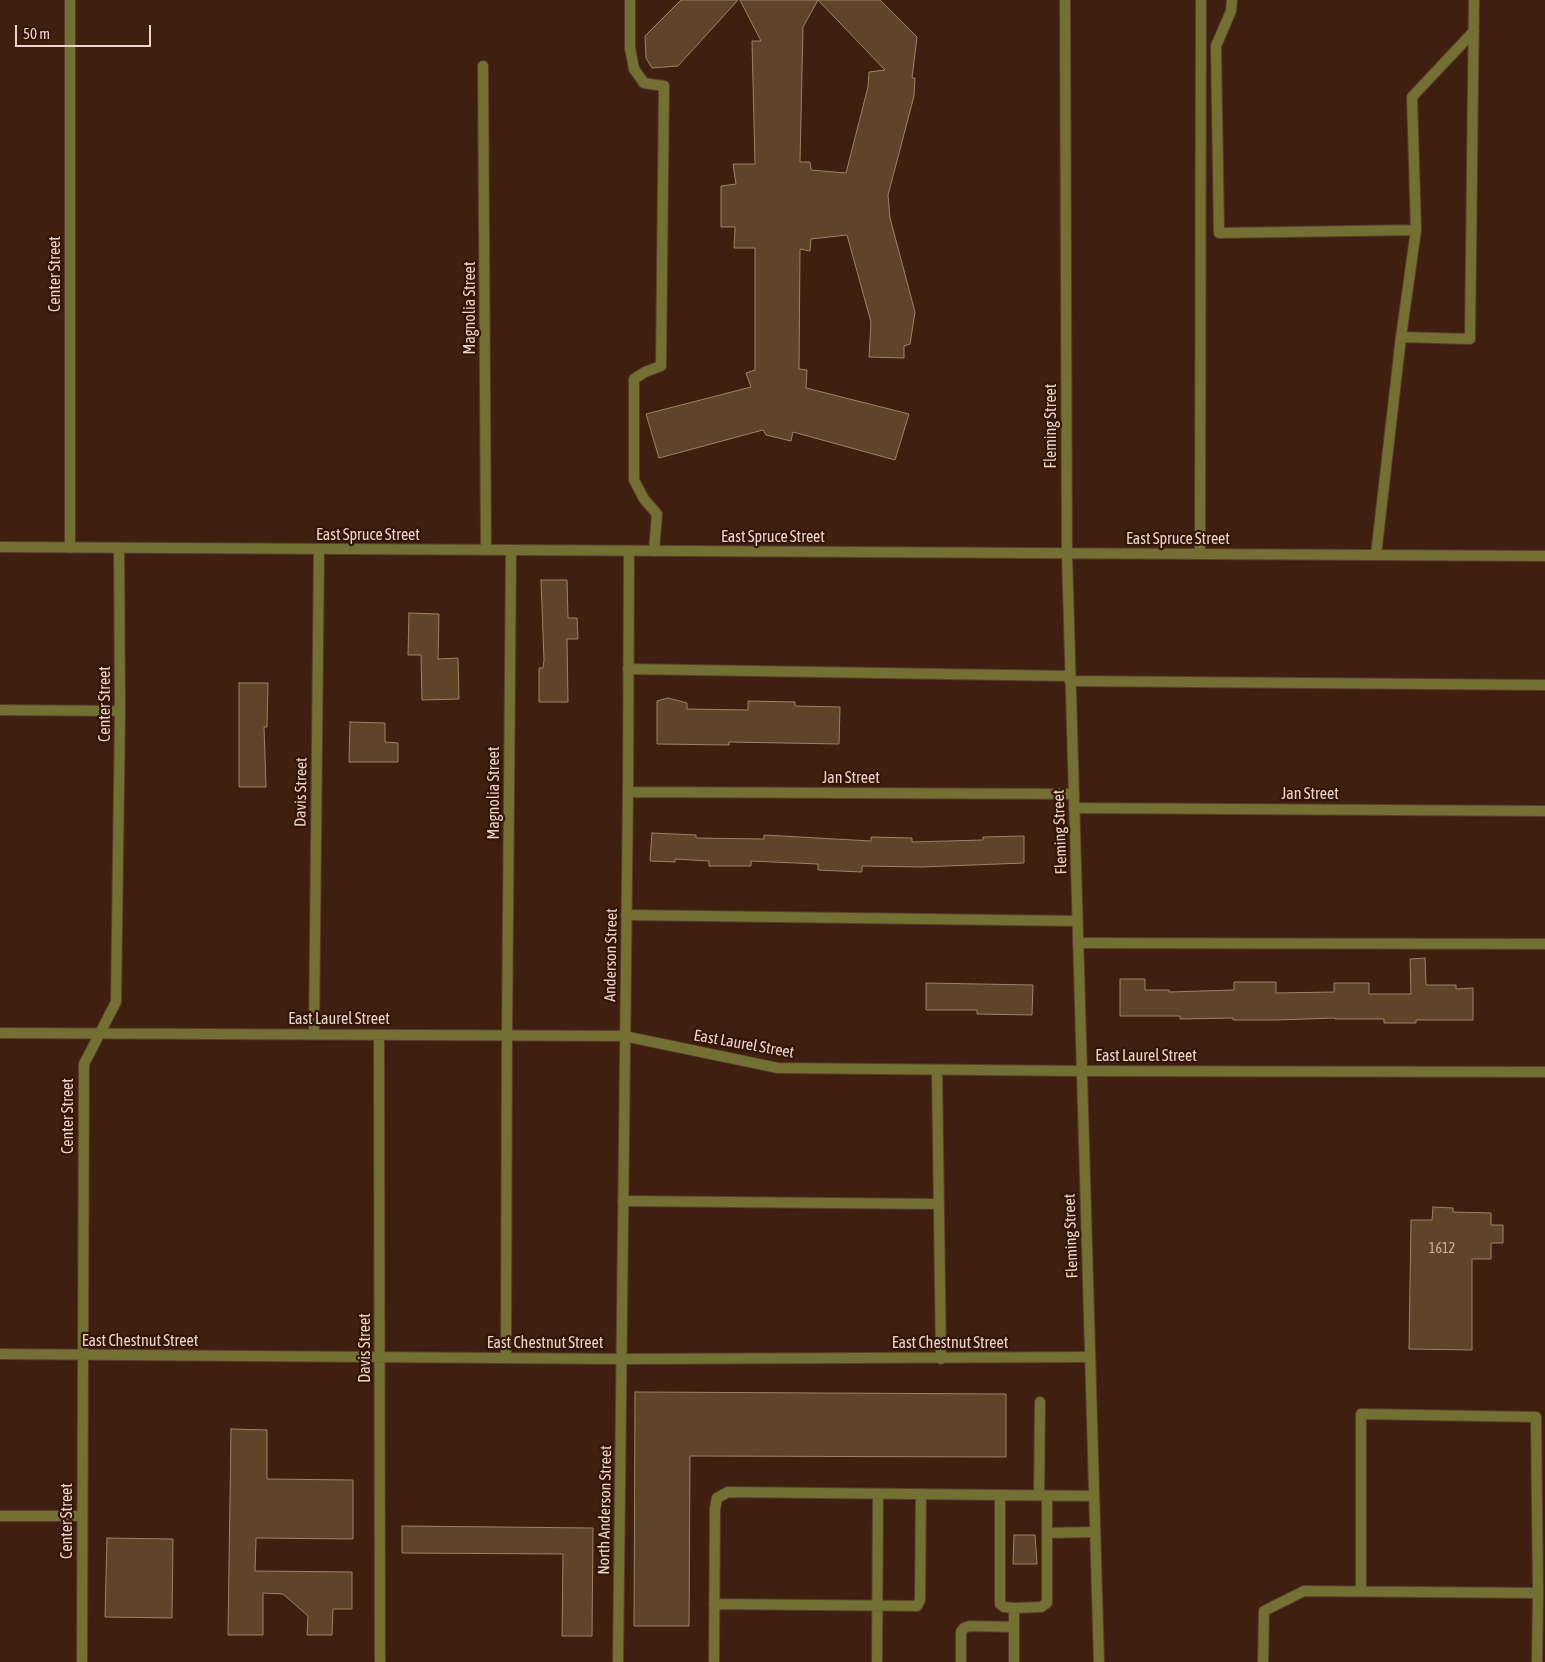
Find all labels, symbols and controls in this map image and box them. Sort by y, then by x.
scale bar [18,15,154,47]
text: 50 m [23,25,50,42]
street label: Center Street [45,236,65,312]
street label: Magnolia Street [460,262,480,354]
street label: Fleming Street [1041,384,1061,468]
street label: East Spruce Street [316,525,420,545]
street label: East Spruce Street [721,527,825,547]
street label: East Spruce Street [1126,529,1230,549]
street label: Center Street [95,666,115,742]
street label: Magnolia Street [484,747,504,839]
street label: Davis Street [291,757,311,827]
street label: Jan Street [822,768,880,788]
street label: Jan Street [1281,784,1339,804]
street label: Fleming Street [1049,789,1071,875]
street label: Anderson Street [601,908,621,1002]
street label: East Laurel Street [288,1009,390,1029]
street label: East Laurel Street [692,1026,796,1062]
street label: East Laurel Street [1095,1046,1197,1066]
street label: Center Street [58,1078,78,1154]
street label: Fleming Street [1060,1193,1082,1279]
house number: 1612 [1429,1241,1455,1257]
street label: Davis Street [355,1313,375,1383]
street label: East Chestnut Street [82,1331,198,1351]
street label: East Chestnut Street [487,1333,603,1353]
street label: East Chestnut Street [892,1333,1008,1353]
street label: North Anderson Street [594,1445,616,1575]
street label: Center Street [57,1483,77,1559]

